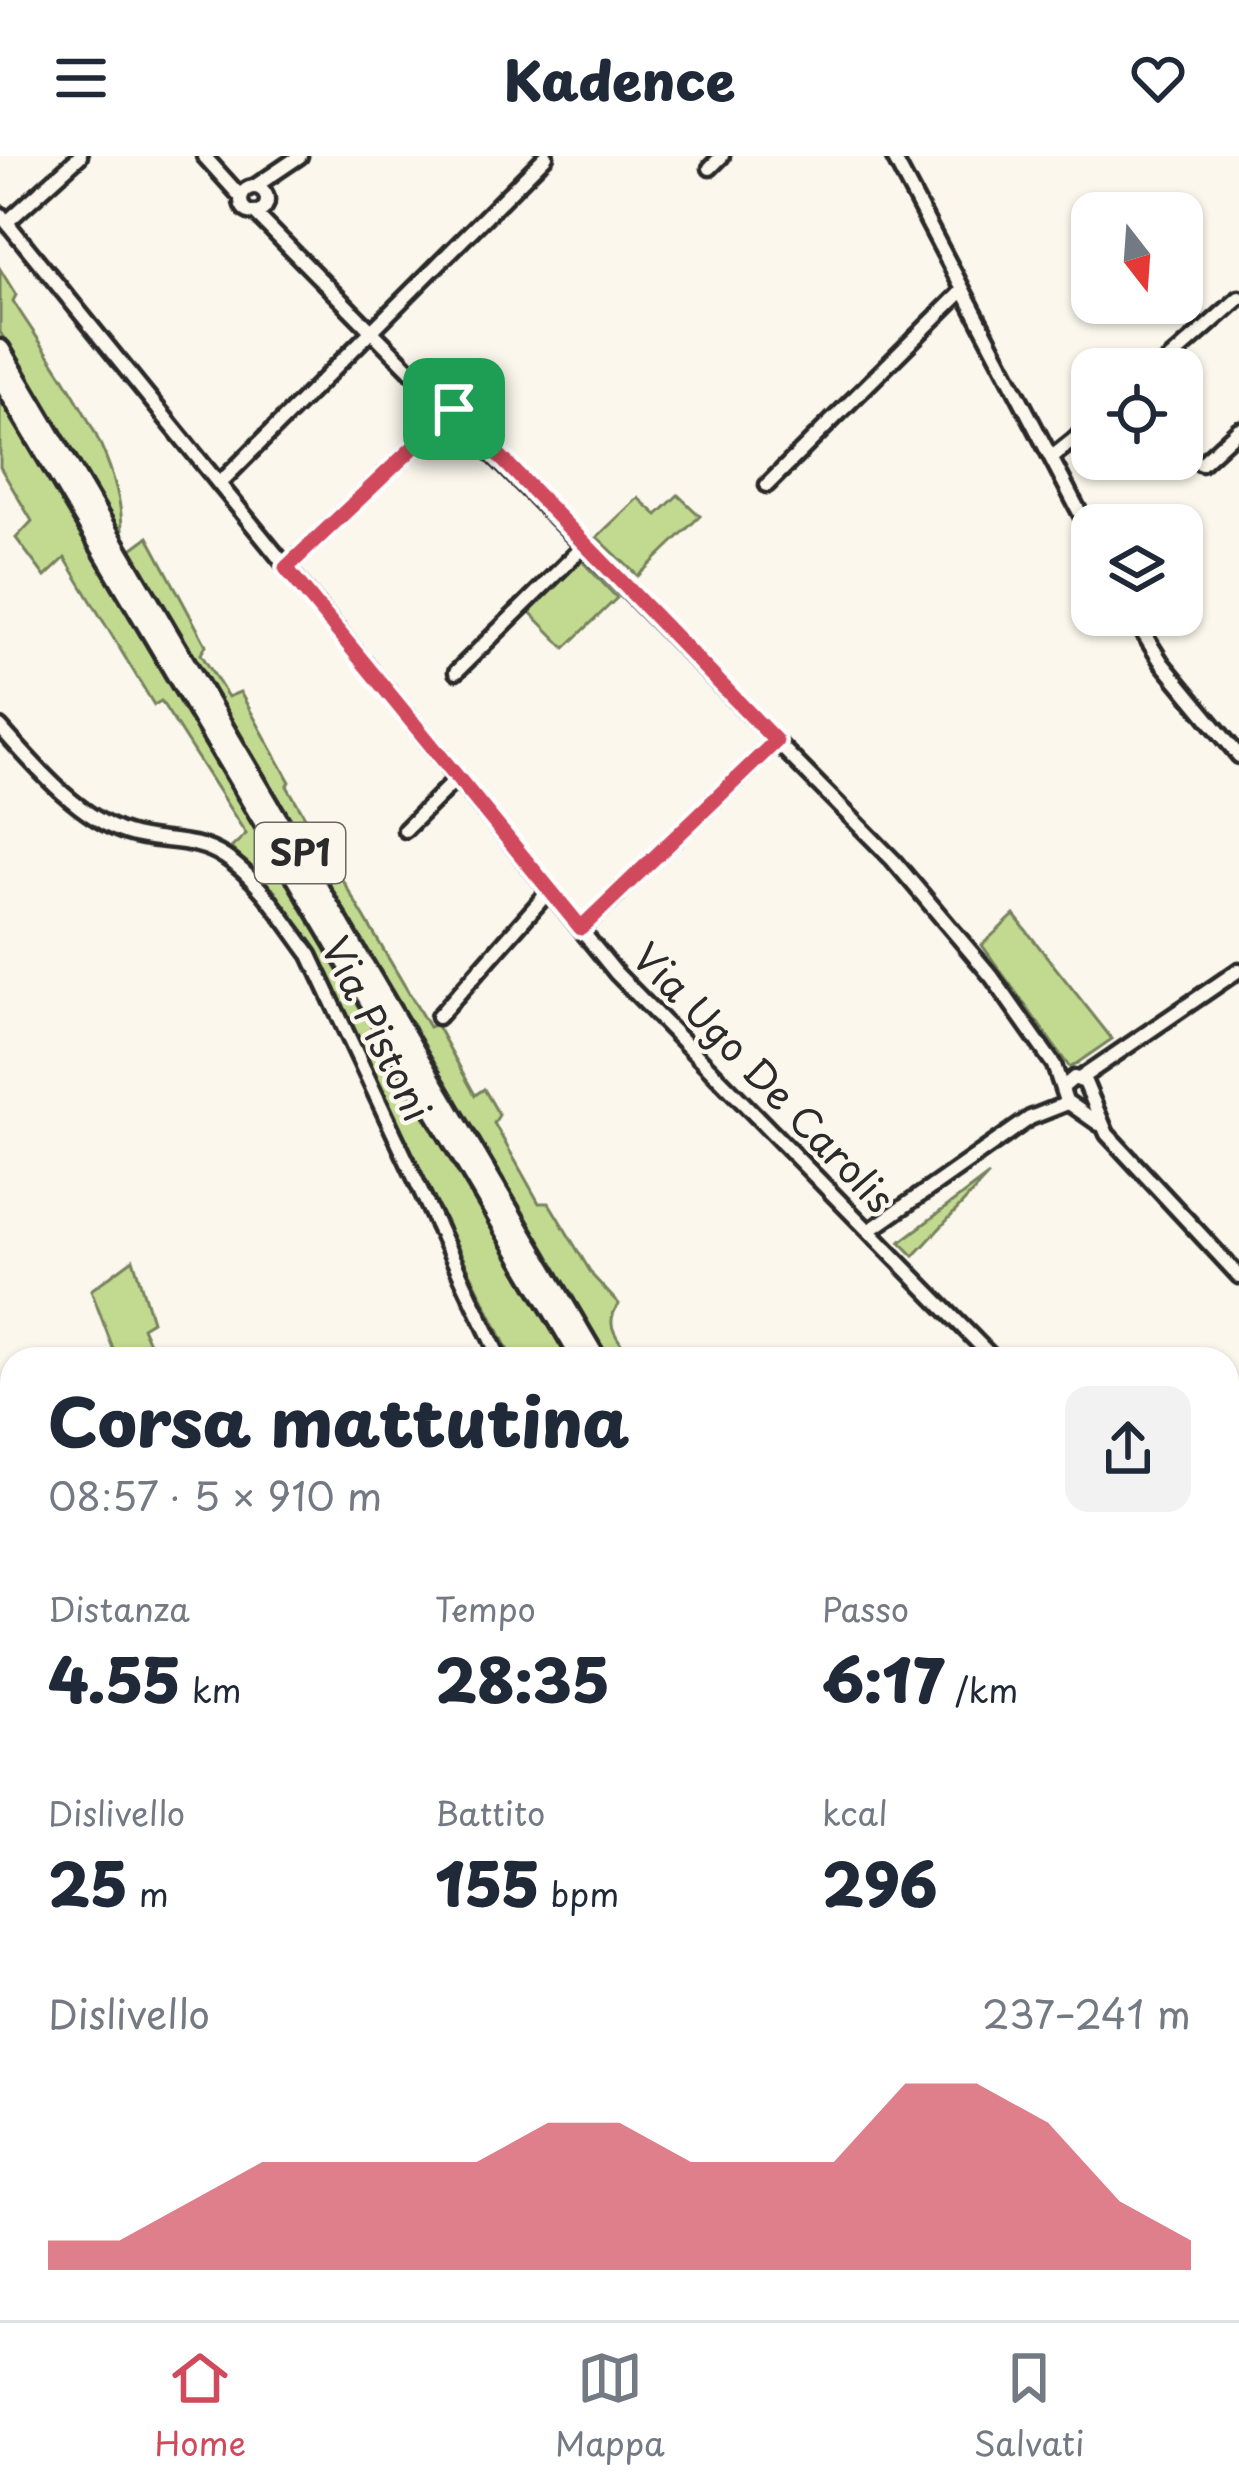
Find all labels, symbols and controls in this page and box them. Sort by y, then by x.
text: Kadence [504,38,735,119]
icon: menu [48,45,114,111]
icon: heart [1125,45,1191,111]
north arrow [1071,192,1203,324]
map controls [1071,192,1203,636]
button: locate [1071,348,1203,480]
pin [403,358,505,460]
icon: arrive [421,376,487,442]
button: layers [1071,504,1203,636]
road number: SP1 [255,823,345,883]
street label: Via Pistoni [308,926,448,1130]
street label: Via Ugo De Carolis [620,928,910,1225]
text: Corsa mattutina [48,1370,630,1469]
button: share [1065,1386,1191,1512]
text: 08:57 · 5 × 910 m [48,1465,382,1524]
text: Distanza [48,1583,190,1633]
text: Tempo [435,1583,536,1633]
text: Passo [822,1583,909,1633]
text: 4.55 [48,1633,181,1723]
text: 28:35 [435,1633,610,1723]
text: 6:17 [822,1633,944,1723]
text: km [181,1664,241,1714]
text: /km [944,1664,1018,1714]
text: Dislivello [48,1787,185,1837]
text: Battito [435,1787,545,1837]
text: kcal [822,1787,888,1837]
text: 25 [48,1837,128,1927]
text: 155 [435,1837,540,1927]
text: 296 [822,1837,938,1927]
text: m [128,1868,169,1918]
text: bpm [540,1868,619,1918]
text: Dislivello [48,1983,210,2042]
text: 237–241 m [982,1983,1191,2042]
tab: Home [154,2345,246,2467]
tab: Mappa [555,2345,665,2467]
tab: Salvati [974,2345,1085,2467]

